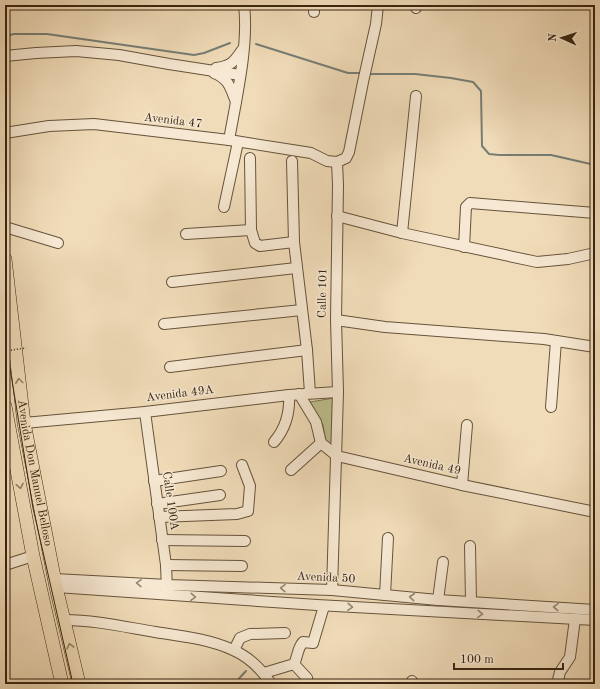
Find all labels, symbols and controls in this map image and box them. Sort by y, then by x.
north arrow [542,18,582,58]
text: N [548,32,559,42]
street label: Avenida 47 [143,111,203,131]
street label: Calle 101 [317,268,329,318]
one-way arrow [15,378,24,384]
street label: Avenida 49A [145,384,215,404]
street label: Avenida Don Manuel Belloso [15,399,54,547]
street label: Avenida 49 [402,453,462,477]
street label: Calle 100A [160,471,180,531]
one-way arrow [15,483,24,489]
street label: Avenida 50 [296,569,356,586]
one-way arrow [136,579,142,588]
one-way arrow [280,584,286,593]
one-way arrow [190,592,196,601]
one-way arrow [409,593,415,602]
one-way arrow [347,603,353,612]
one-way arrow [553,603,559,612]
one-way arrow [477,610,483,618]
one-way arrow [67,643,75,649]
scale bar [454,645,563,671]
text: 100 m [460,654,494,666]

